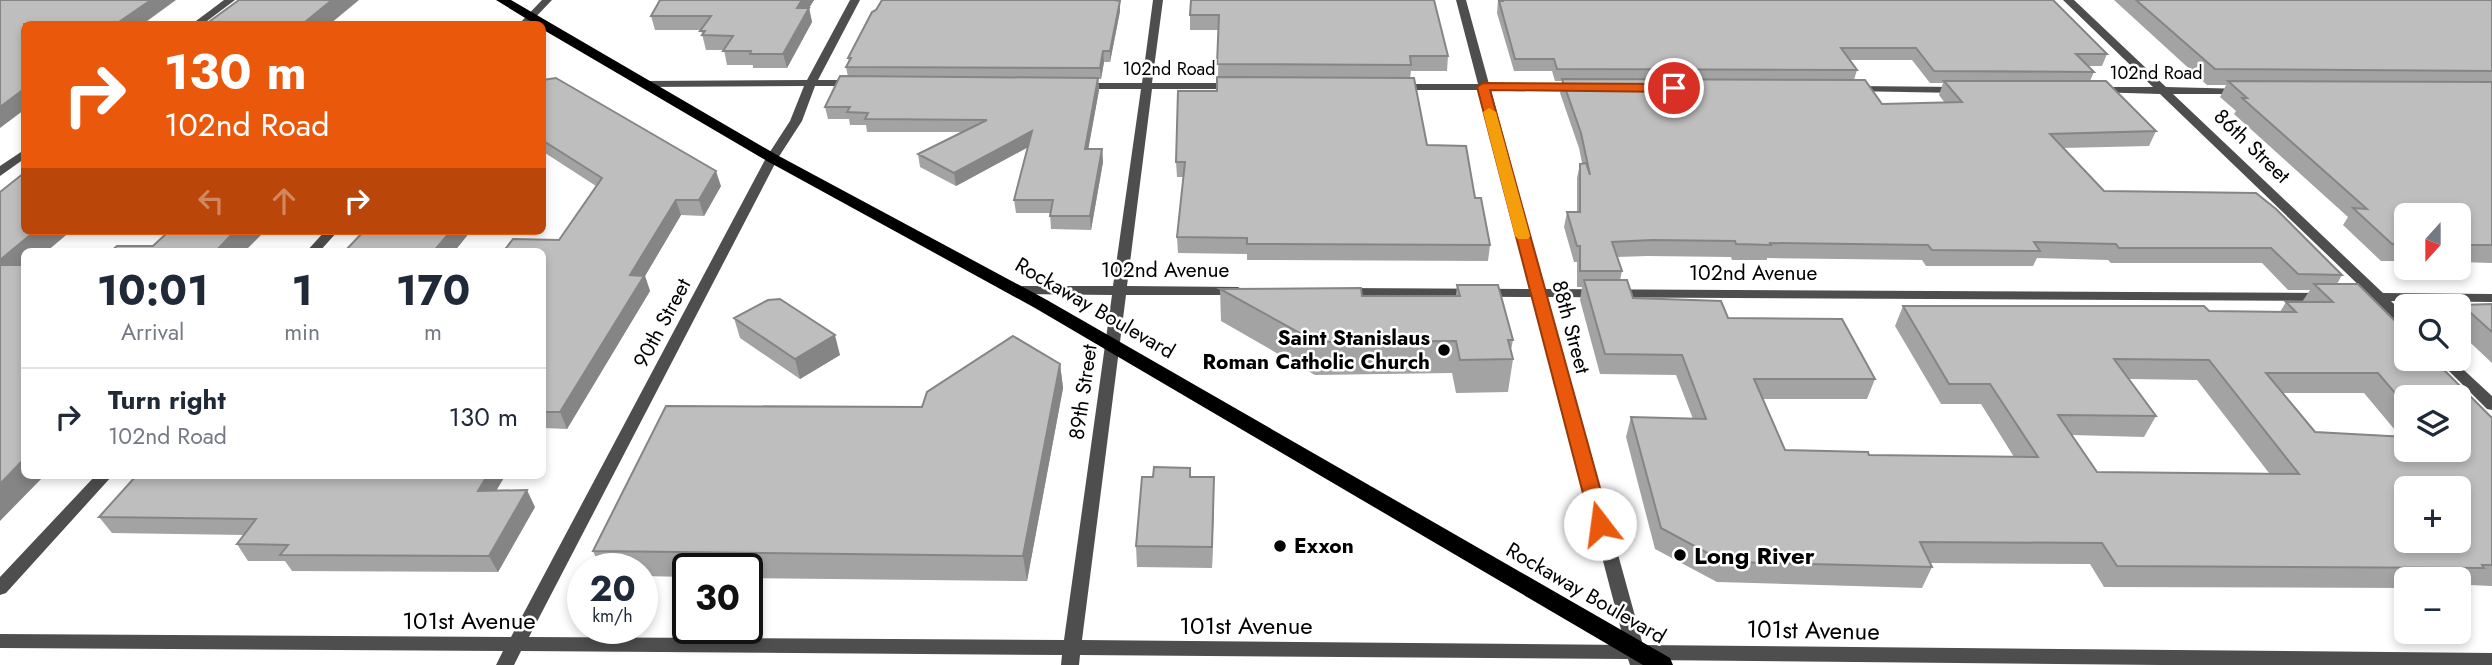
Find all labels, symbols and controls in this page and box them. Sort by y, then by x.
text: 130 m [164,37,307,107]
icon: right [49,49,140,140]
street label: 102nd Road [1122,56,1216,82]
pin [1644,58,1704,118]
street label: 102nd Road [2109,60,2203,86]
icon: arrive [1655,69,1693,107]
text: 102nd Road [164,102,329,148]
street label: 86th Street [2207,102,2297,190]
icon: left [192,182,230,220]
icon: ahead [265,182,303,220]
icon: right [338,182,376,220]
north arrow [2394,203,2471,280]
map controls [2394,203,2471,644]
street label: Rockaway Boulevard [1009,250,1181,366]
street label: 102nd Avenue [1101,255,1230,285]
street label: 102nd Avenue [1689,258,1818,288]
text: 10:01 [97,260,209,321]
text: 1 [291,260,313,321]
text: 170 [396,260,470,321]
street label: 90th Street [626,273,698,373]
street label: 88th Street [1544,277,1598,377]
button: search [2394,294,2471,371]
text: Arrival [121,315,184,349]
text: min [284,315,320,349]
text: m [424,315,442,349]
place label: Saint Stanislaus Roman Catholic Church [1203,323,1430,377]
street label: 89th Street [1061,342,1105,442]
marker: Saint Stanislaus Roman Catholic Church [1436,342,1452,358]
text: Turn right [108,381,226,419]
button: layers [2394,385,2471,462]
icon: right [49,398,87,436]
text: 130 m [448,398,518,436]
text: 102nd Road [108,419,227,453]
button: + [2394,476,2471,553]
position arrow [1563,487,1637,561]
place label: Exxon [1294,531,1354,561]
street label: Rockaway Boulevard [1500,535,1672,651]
marker: Exxon [1272,538,1288,554]
place label: Long River [1694,538,1815,573]
marker: Long River [1672,547,1688,563]
speed limit sign: 30 [672,553,763,644]
text: 20 [589,564,636,614]
button: − [2394,567,2471,644]
street label: 101st Avenue [402,603,536,638]
text: km/h [592,603,633,629]
street label: 101st Avenue [1179,608,1313,643]
street label: 101st Avenue [1746,611,1880,649]

